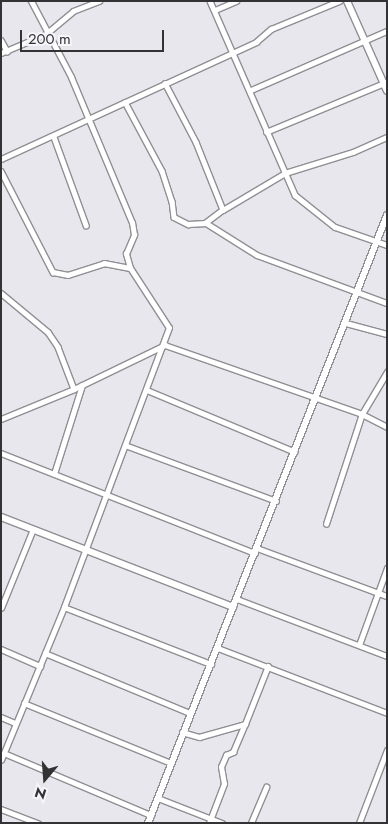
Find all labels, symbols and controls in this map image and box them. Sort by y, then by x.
scale bar [22,20,166,52]
text: 200 m [28,28,71,50]
north arrow [20,754,70,804]
text: N [32,782,49,804]

